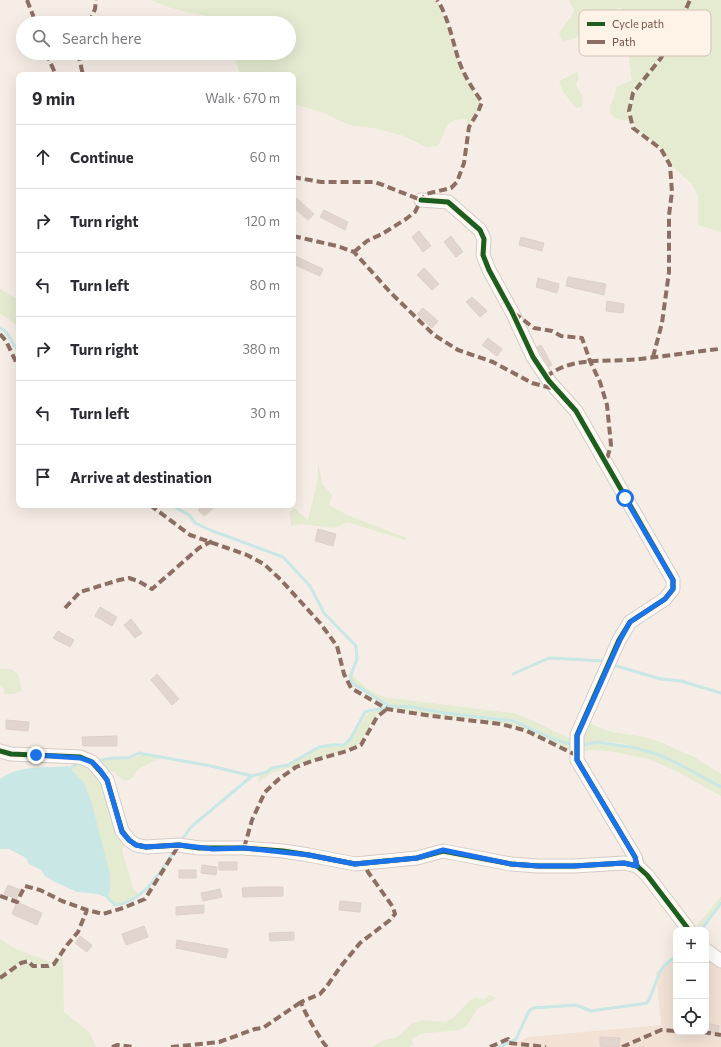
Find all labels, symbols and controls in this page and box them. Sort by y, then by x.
legend [579,10,711,56]
search box [16,16,296,60]
text: Cycle path [612,17,664,30]
icon: search [30,27,52,49]
text: Search here [62,29,141,47]
text: Path [612,35,635,48]
text: 9 min [32,88,75,109]
text: Walk · 670 m [205,90,280,106]
icon: ahead [32,146,54,168]
text: Continue [70,148,134,166]
text: 60 m [250,149,280,165]
icon: right [32,210,54,232]
text: Turn right [70,212,139,230]
text: 120 m [245,213,280,229]
icon: left [32,274,54,296]
text: Turn left [70,276,129,294]
text: 80 m [250,277,280,293]
icon: right [32,338,54,360]
text: Turn right [70,340,139,358]
text: 380 m [242,341,280,357]
icon: left [32,402,54,424]
text: Turn left [70,404,129,422]
text: 30 m [250,405,280,421]
icon: arrive [32,466,54,488]
text: Arrive at destination [70,468,212,486]
route start [616,489,634,507]
route end [27,746,45,764]
map controls [673,927,709,1035]
button: + [673,927,709,963]
button: − [673,963,709,999]
button: locate [673,999,709,1035]

